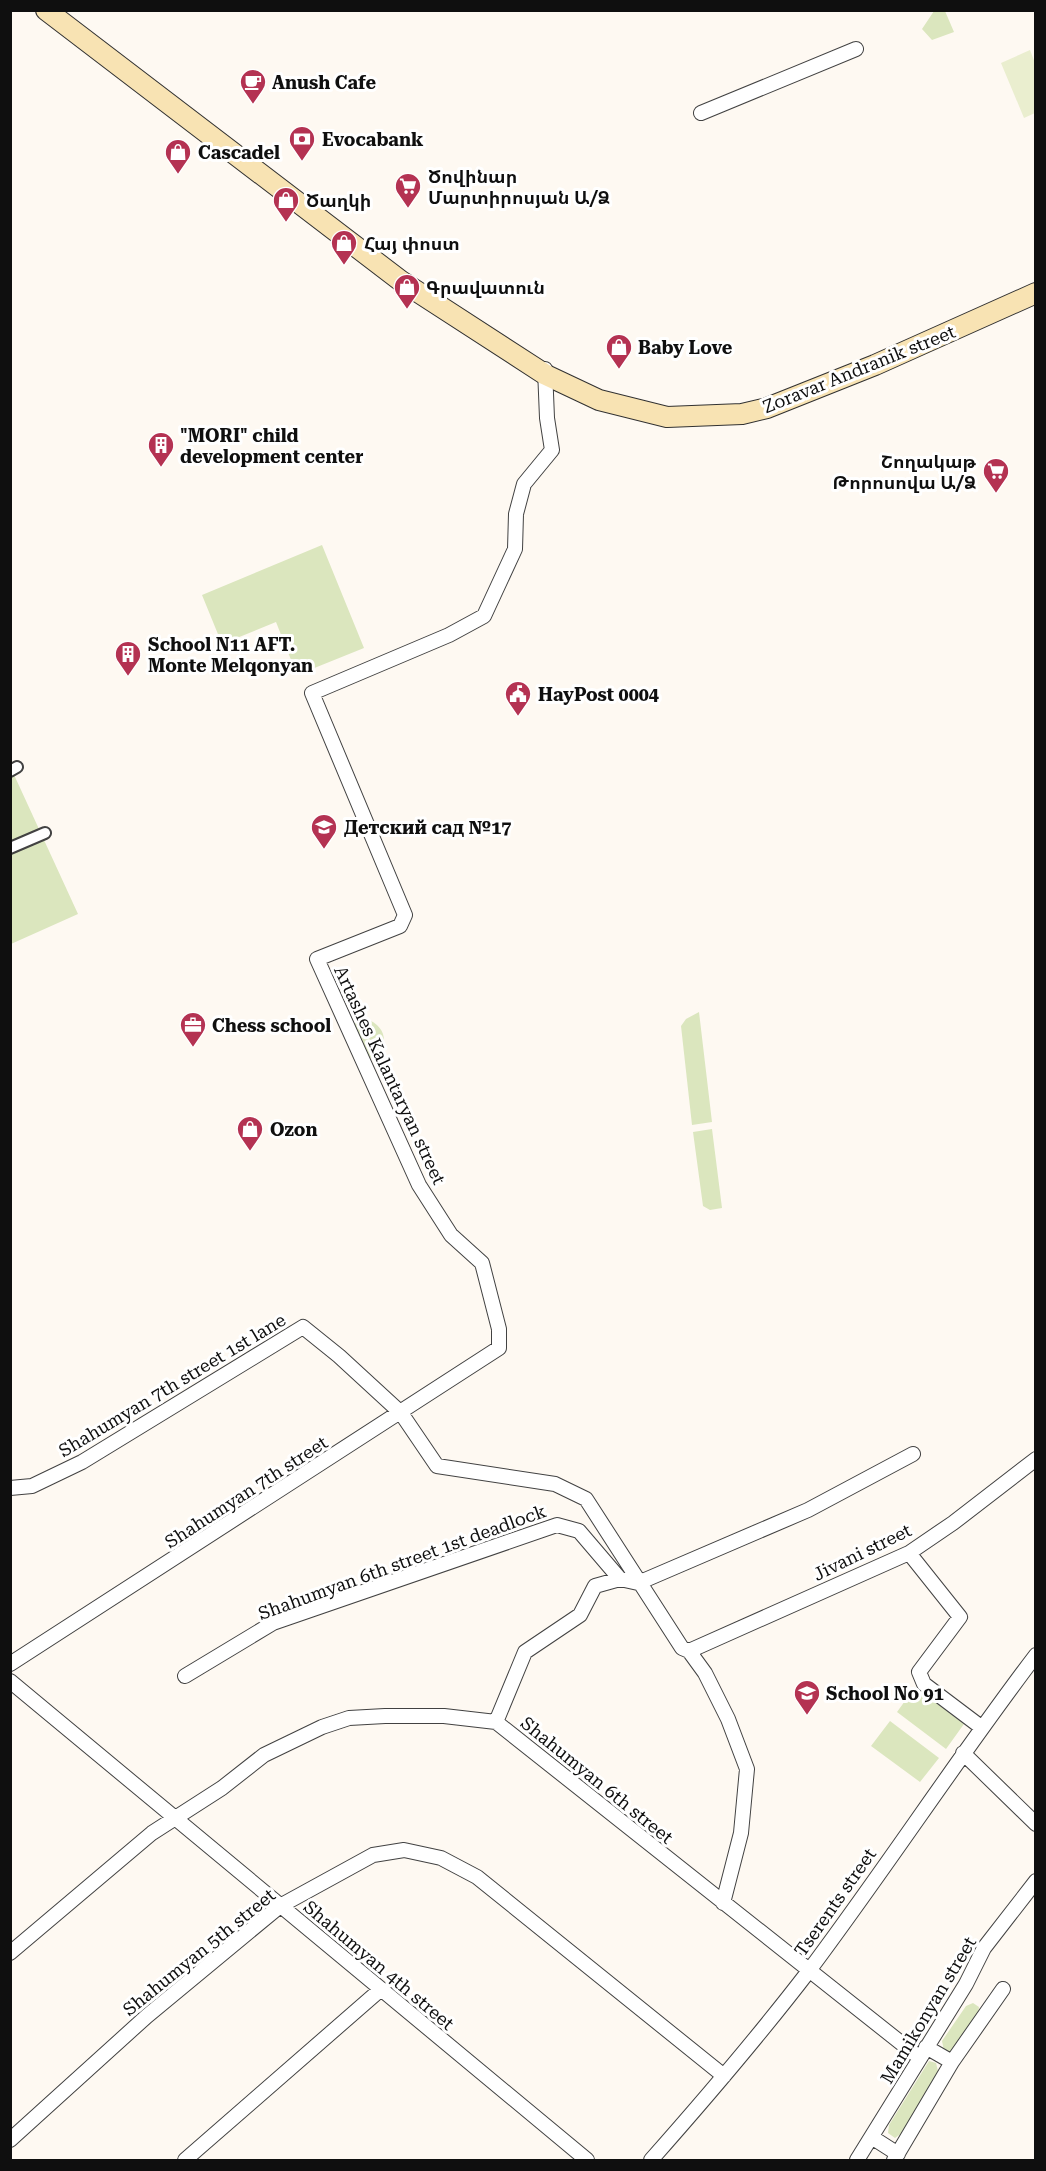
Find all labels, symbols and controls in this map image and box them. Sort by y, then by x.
cafe icon: Anush Cafe [238,67,268,105]
place label: Anush Cafe [272,72,376,93]
bank icon: Evocabank [287,124,317,162]
place label: Evocabank [322,129,424,150]
shop icon: Cascadel [163,137,193,175]
place label: Cascadel [198,142,280,163]
place label: Ծովինար Մարտիրոսյան Ա/Ձ [428,166,610,208]
supermarket icon: Ծովինար Մարտիրոսյան Ա/Ձ [393,171,423,209]
shop icon: Ծաղկի [271,185,301,223]
place label: Ծաղկի [306,190,371,211]
shop icon: Հայ փոստ [329,228,359,266]
place label: Հայ փոստ [364,233,460,254]
shop icon: Գրավատուն [392,272,422,310]
place label: Գրավատուն [426,277,545,298]
street label: Zoravar Andranik street [760,321,959,417]
shop icon: Baby Love [604,332,634,370]
place label: Baby Love [638,337,733,358]
place label: "MORI" child development center [180,425,363,467]
building icon: "MORI" child development center [146,430,176,468]
place label: Շողակաթ Թորոսովա Ա/Ձ [833,451,976,493]
supermarket icon: Շողակաթ Թորոսովա Ա/Ձ [981,456,1011,494]
place label: School N11 AFT. Monte Melqonyan [148,634,313,676]
building icon: School N11 AFT. Monte Melqonyan [113,639,143,677]
public building icon: HayPost 0004 [503,679,533,717]
place label: HayPost 0004 [538,684,659,705]
school or university icon: Детский сад №17 [309,812,339,850]
place label: Детский сад №17 [344,817,511,838]
street label: Artashes Kalantaryan street [330,962,450,1188]
office icon: Chess school [178,1010,208,1048]
place label: Chess school [212,1015,331,1036]
shop icon: Ozon [235,1114,265,1152]
place label: Ozon [270,1119,318,1140]
street label: Shahumyan 7th street 1st lane [55,1309,289,1461]
street label: Shahumyan 7th street [161,1431,332,1552]
street label: Shahumyan 6th street 1st deadlock [255,1500,549,1624]
street label: Jivani street [809,1519,915,1585]
school or university icon: School No 91 [792,1678,822,1716]
place label: School No 91 [826,1683,944,1704]
street label: Shahumyan 6th street [517,1712,678,1848]
street label: Tserents street [790,1844,880,1960]
street label: Shahumyan 5th street [119,1884,280,2020]
street label: Shahumyan 4th street [300,1896,459,2034]
street label: Mamikonyan street [876,1933,980,2087]

